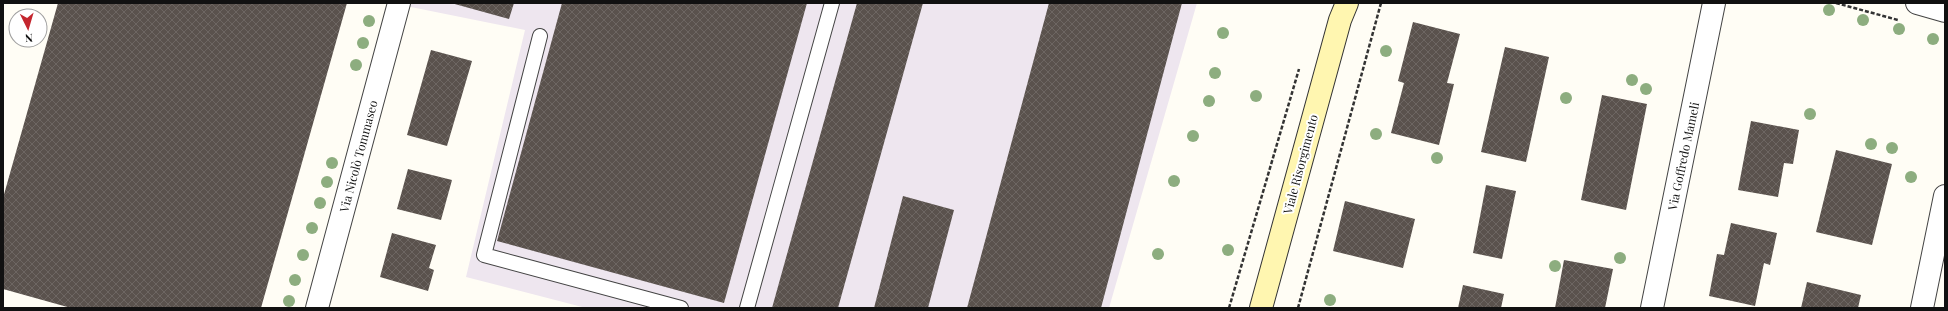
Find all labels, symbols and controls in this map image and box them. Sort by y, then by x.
north arrow [8,8,48,48]
text: N [24,31,34,46]
street label: Via Nicolò Tommaseo [335,98,381,215]
street label: Via Goffredo Mameli [1664,100,1702,213]
street label: Viale Risorgimento [1279,112,1321,216]

